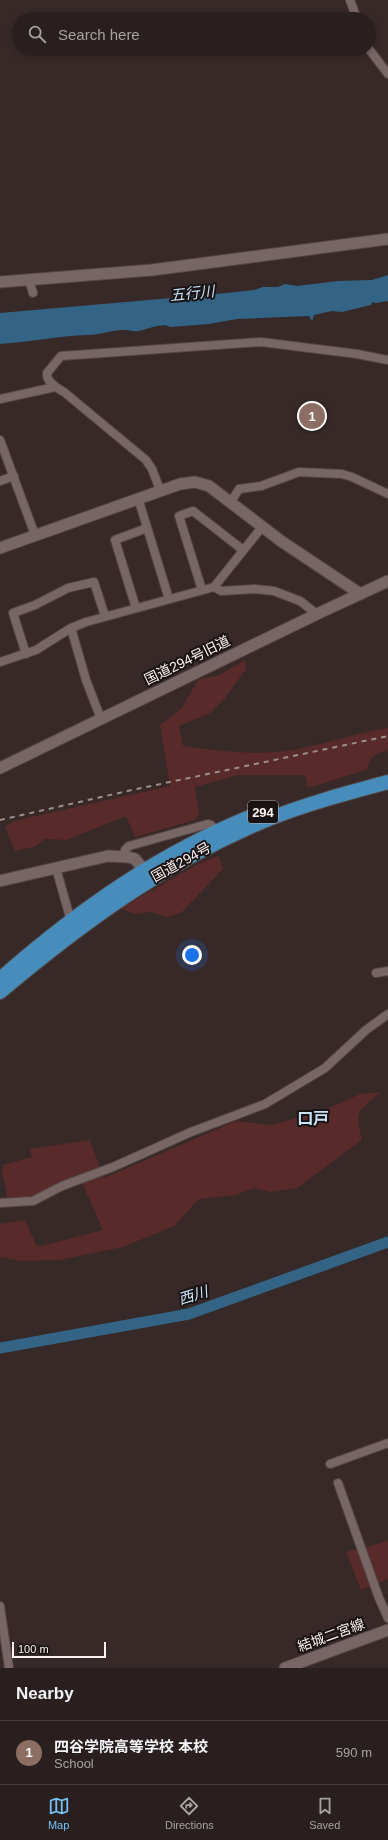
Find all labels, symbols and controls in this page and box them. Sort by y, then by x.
search box [12,12,376,56]
icon: search [26,23,48,45]
text: Search here [58,26,140,43]
water label: 五行川 [169,282,217,304]
pin: 1 [299,401,325,431]
street label: 国道294号旧道 [142,632,232,688]
road number: 294 [248,801,278,823]
street label: 国道294号 [149,839,213,885]
your location [182,945,202,965]
district label: 口戸 [297,1110,329,1127]
water label: 西川 [176,1282,212,1308]
street label: 結城二宮線 [295,1616,367,1654]
scale bar [12,1640,106,1659]
text: 100 m [18,1643,49,1655]
text: Nearby [16,1684,74,1703]
text: 四谷学院高等学校 本校 [54,1738,208,1755]
text: 1 [25,1745,33,1760]
text: 590 m [336,1745,372,1760]
text: School [54,1756,94,1771]
tab: Map [48,1795,70,1831]
tab: Directions [165,1795,214,1831]
tab: Saved [309,1795,340,1831]

